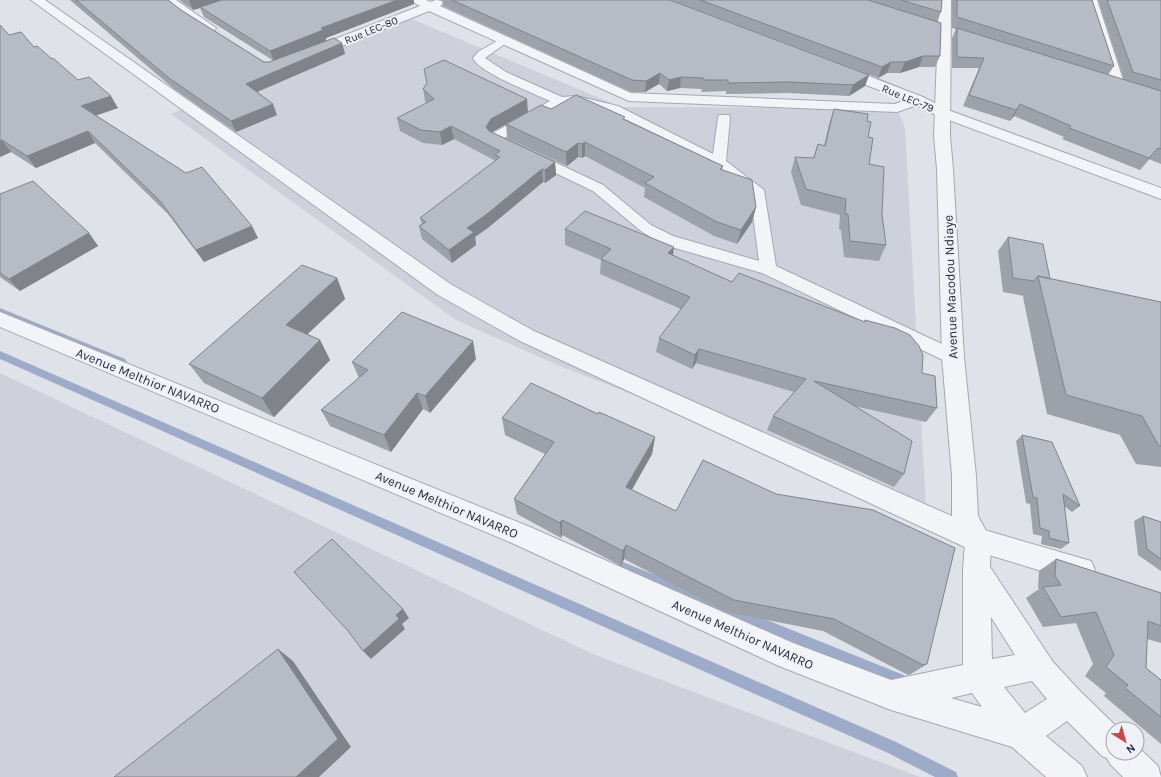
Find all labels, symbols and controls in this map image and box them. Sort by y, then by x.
street label: Rue LEC-80 [342,14,400,47]
street label: Rue LEC-79 [880,82,936,115]
street label: Avenue Macodou Ndiaye [940,214,961,359]
street label: Avenue Melthior NAVARRO [74,345,222,416]
street label: Avenue Melthior NAVARRO [373,468,520,541]
street label: Avenue Melthior NAVARRO [670,596,816,672]
north arrow [1105,721,1145,761]
text: N [1124,741,1138,756]

